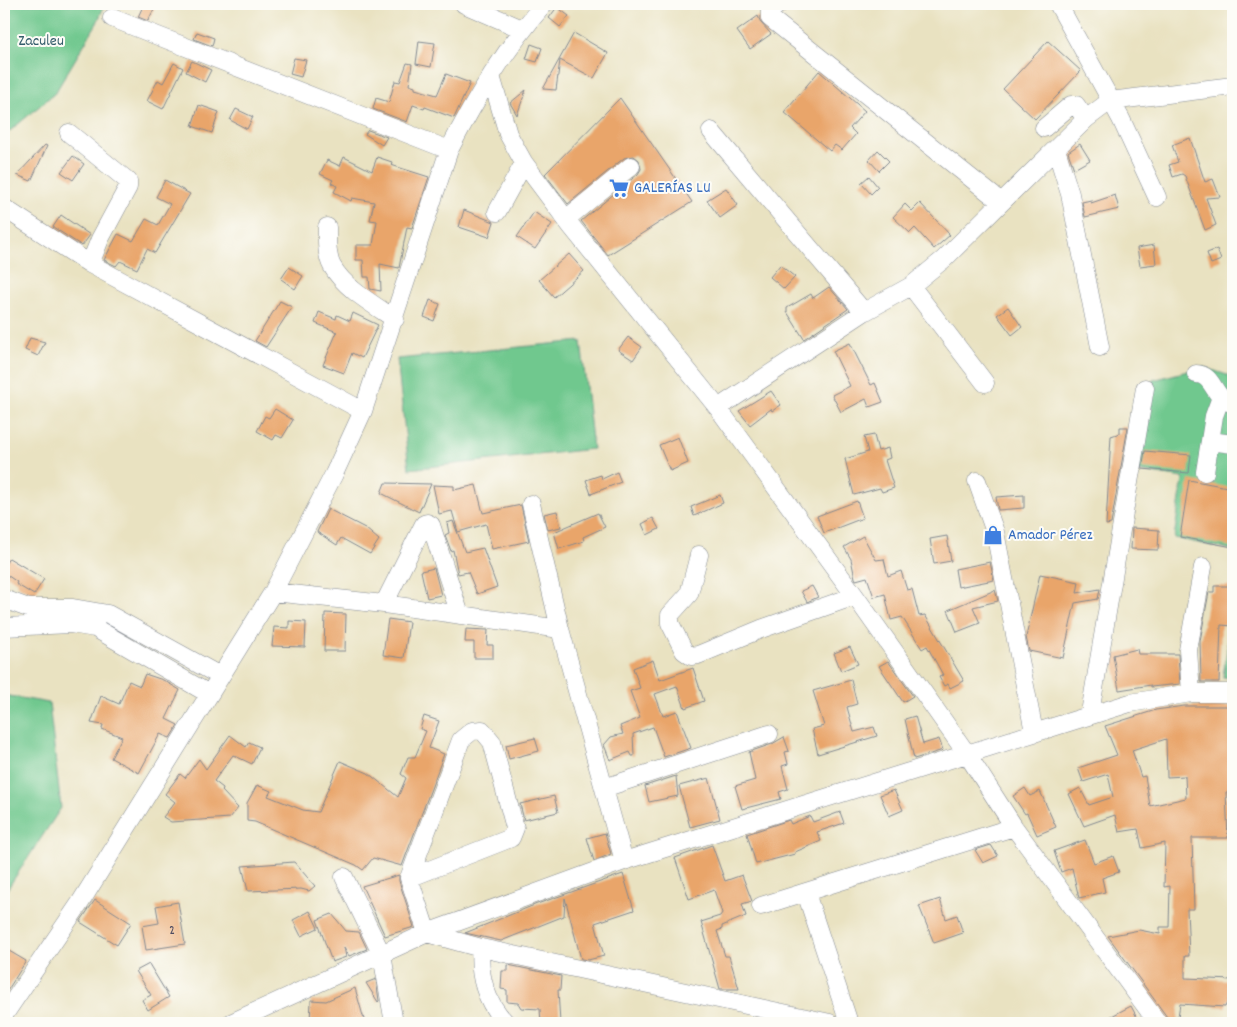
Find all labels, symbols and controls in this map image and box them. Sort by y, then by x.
park label: Zaculeu [18,30,64,53]
supermarket icon: GALERÍAS LU [608,177,630,199]
place label: GALERÍAS LU [634,177,711,200]
shop icon: Amador Pérez [982,524,1004,546]
place label: Amador Pérez [1008,524,1093,547]
house number: 2 [169,921,175,941]

